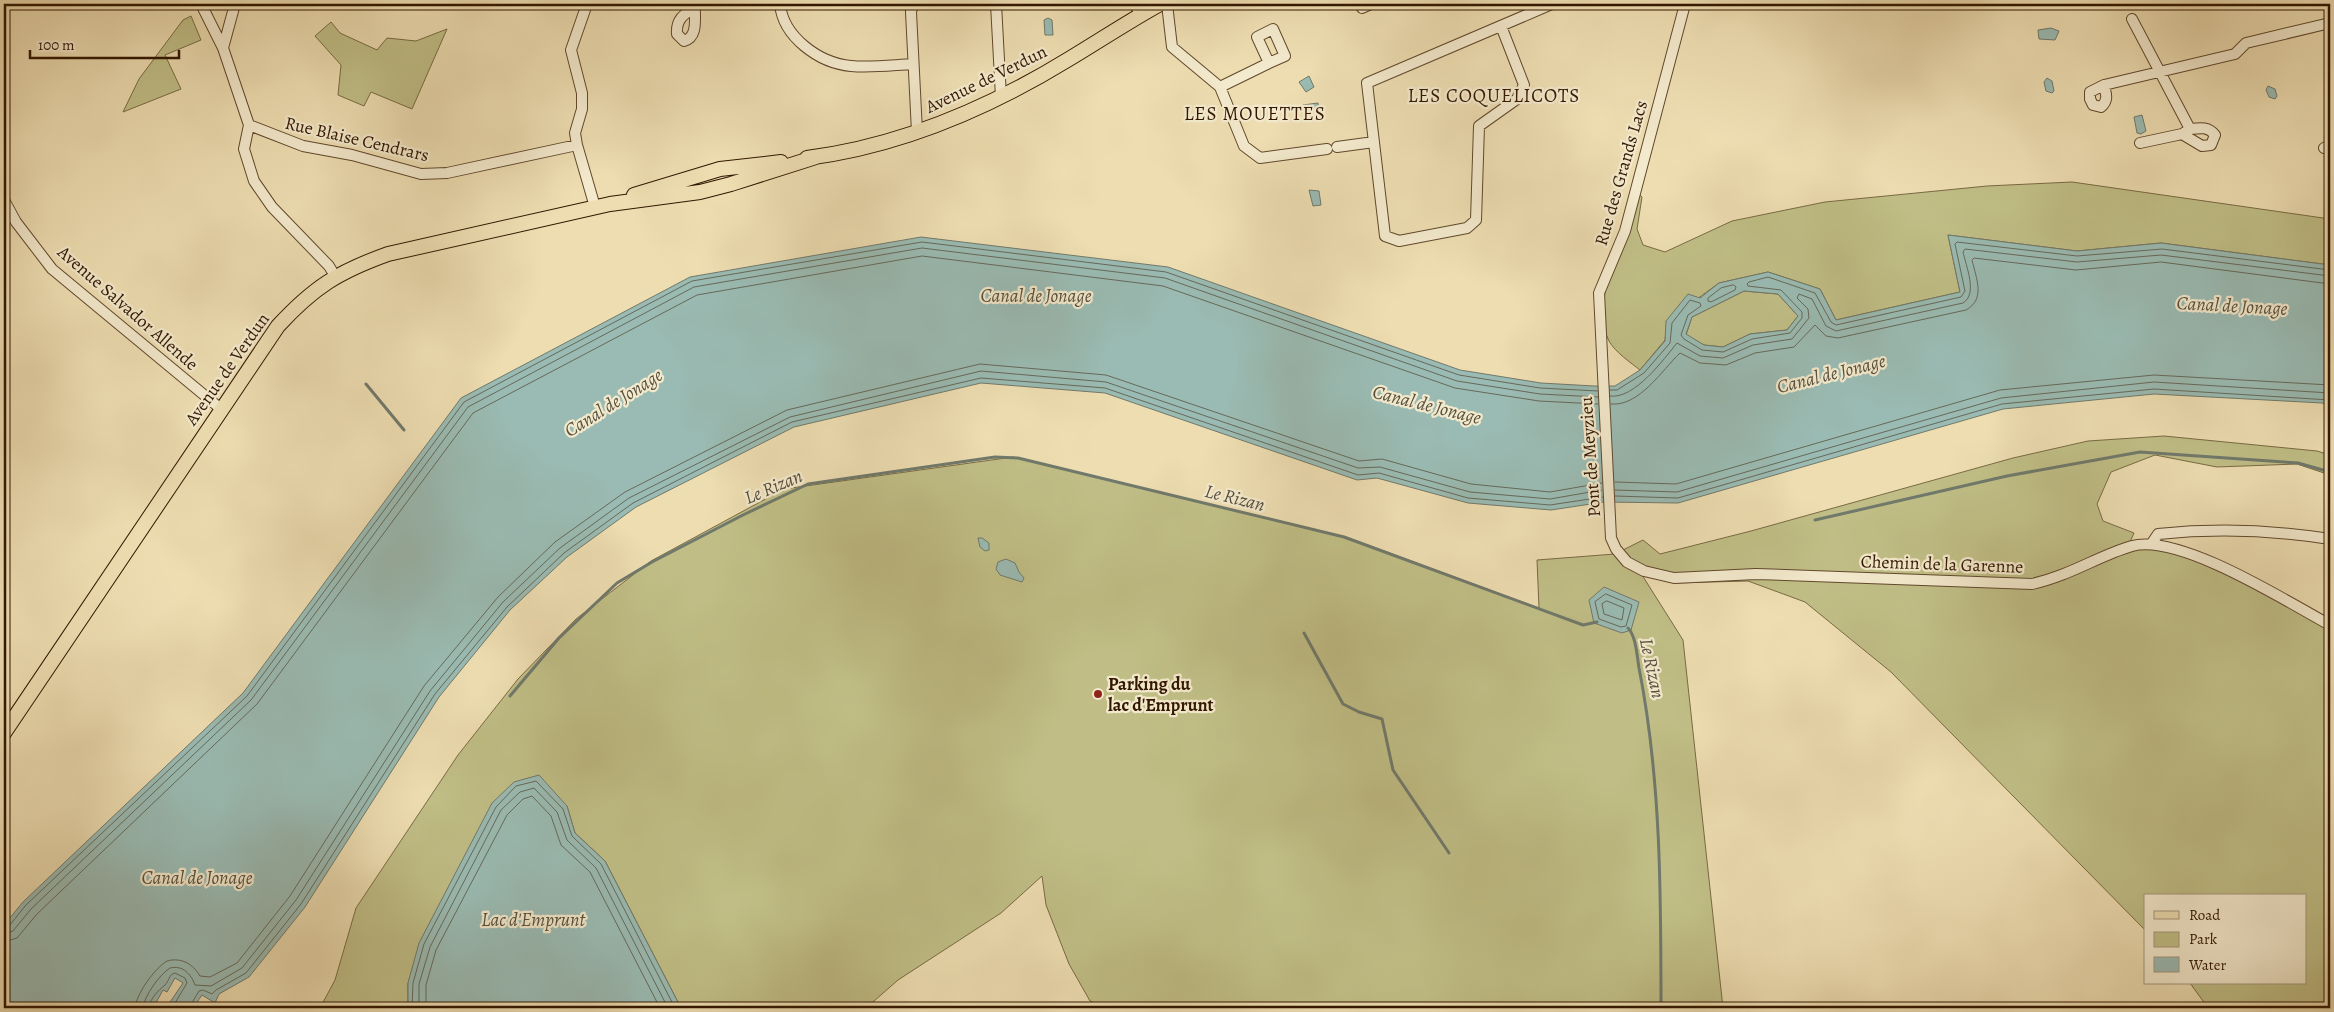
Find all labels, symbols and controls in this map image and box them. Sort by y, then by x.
scale bar [30,28,179,60]
text: 100 m [38,35,75,55]
street label: Avenue de Verdun [920,39,1051,119]
district label: LES COQUELICOTS [1408,83,1580,109]
street label: Rue des Grands Lacs [1589,98,1653,248]
district label: LES MOUETTES [1184,101,1326,127]
street label: Rue Blaise Cendrars [283,111,431,167]
street label: Avenue Salvador Allende [52,240,203,376]
water label: Canal de Jonage [980,283,1092,309]
water label: Canal de Jonage [2176,290,2288,322]
street label: Avenue de Verdun [179,308,275,431]
water label: Canal de Jonage [1774,348,1888,400]
water label: Canal de Jonage [560,362,668,443]
water label: Canal de Jonage [1370,379,1484,431]
street label: Pont de Meyzieu [1574,396,1606,518]
water label: Le Rizan [740,463,807,511]
water label: Le Rizan [1202,478,1267,518]
street label: Chemin de la Garenne [1860,549,2024,579]
water label: Le Rizan [1633,636,1671,701]
place label: Parking du lac d'Emprunt [1108,672,1214,717]
marker: Parking du lac d'Emprunt [1092,688,1104,700]
water label: Canal de Jonage [141,865,253,891]
legend [2144,894,2306,984]
text: Road [2189,905,2221,925]
water label: Lac d'Emprunt [481,907,586,933]
text: Park [2189,929,2218,949]
text: Water [2188,955,2226,975]

